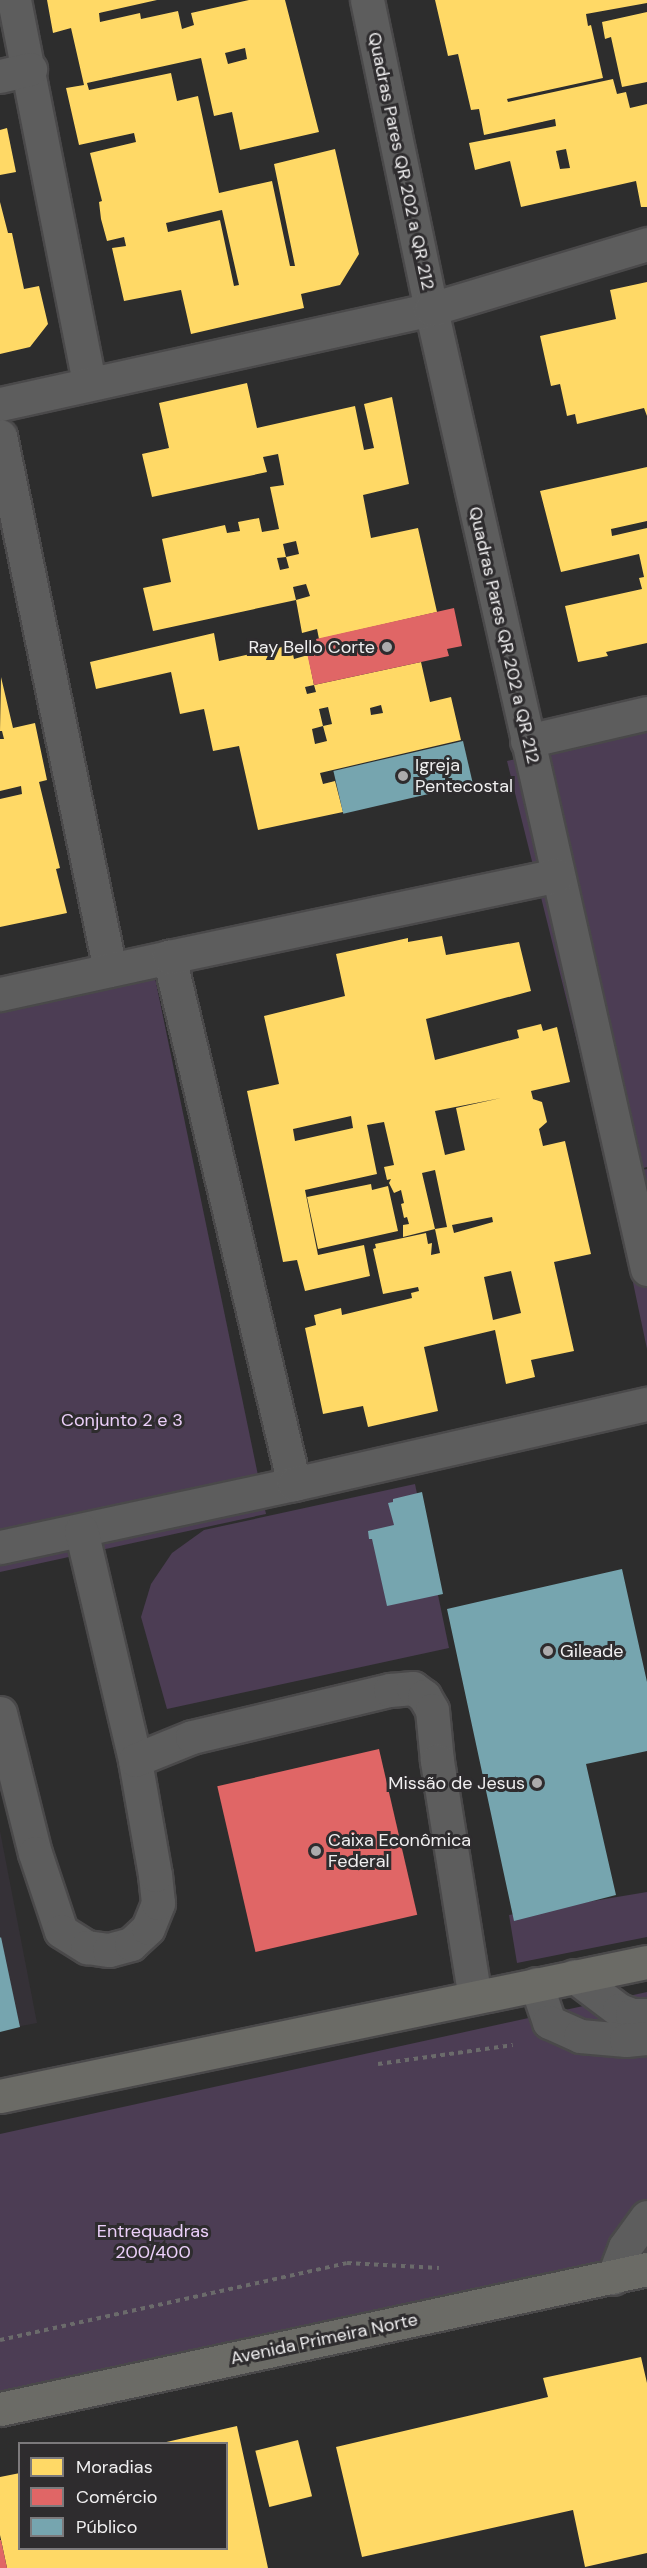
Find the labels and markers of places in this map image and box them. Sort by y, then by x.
place label: Ray Bello Corte [248,636,375,658]
marker: Ray Bello Corte [380,640,394,654]
place label: Igreja Pentecostal [415,755,513,798]
marker: Igreja Pentecostal [396,769,410,783]
place label: Gileade [560,1640,624,1662]
marker: Gileade [541,1644,555,1658]
place label: Missão de Jesus [388,1772,525,1794]
marker: Missão de Jesus [530,1776,544,1790]
place label: Caixa Econômica Federal [328,1830,471,1872]
marker: Caixa Econômica Federal [309,1844,323,1858]

